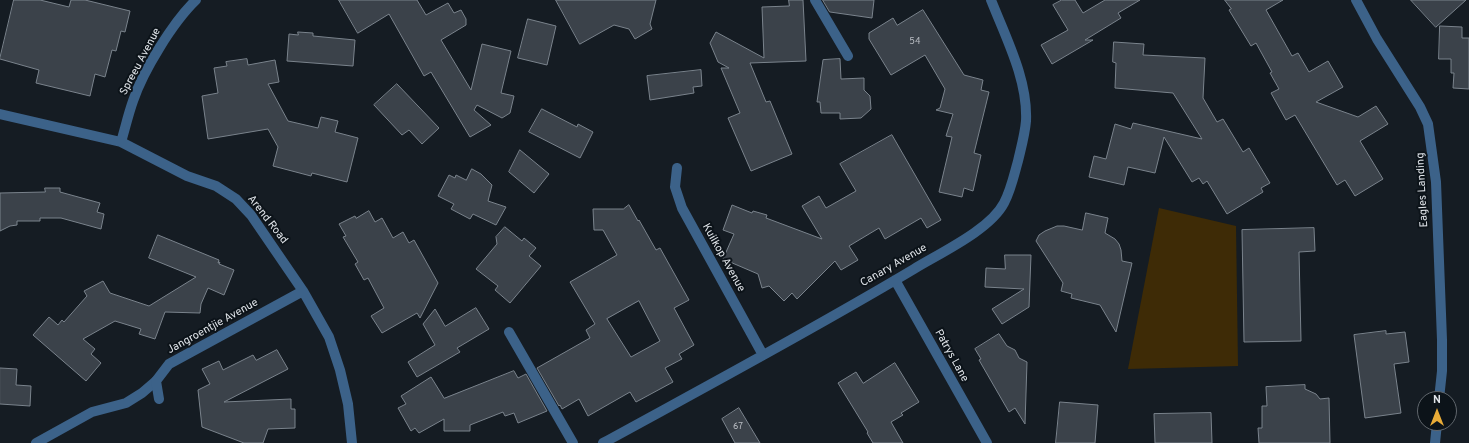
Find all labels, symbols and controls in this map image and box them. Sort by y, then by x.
street label: Spreeu Avenue [118,26,164,98]
house number: 54 [909,37,921,47]
street label: Eagles Landing [1414,152,1432,228]
street label: Arend Road [244,193,290,247]
street label: Kuilkop Avenue [699,221,747,295]
street label: Canary Avenue [858,242,930,290]
street label: Jangroentjie Avenue [165,297,261,357]
street label: Patrys Lane [931,327,971,385]
north arrow [1417,391,1457,431]
text: N [1433,393,1441,407]
house number: 67 [733,422,743,432]

